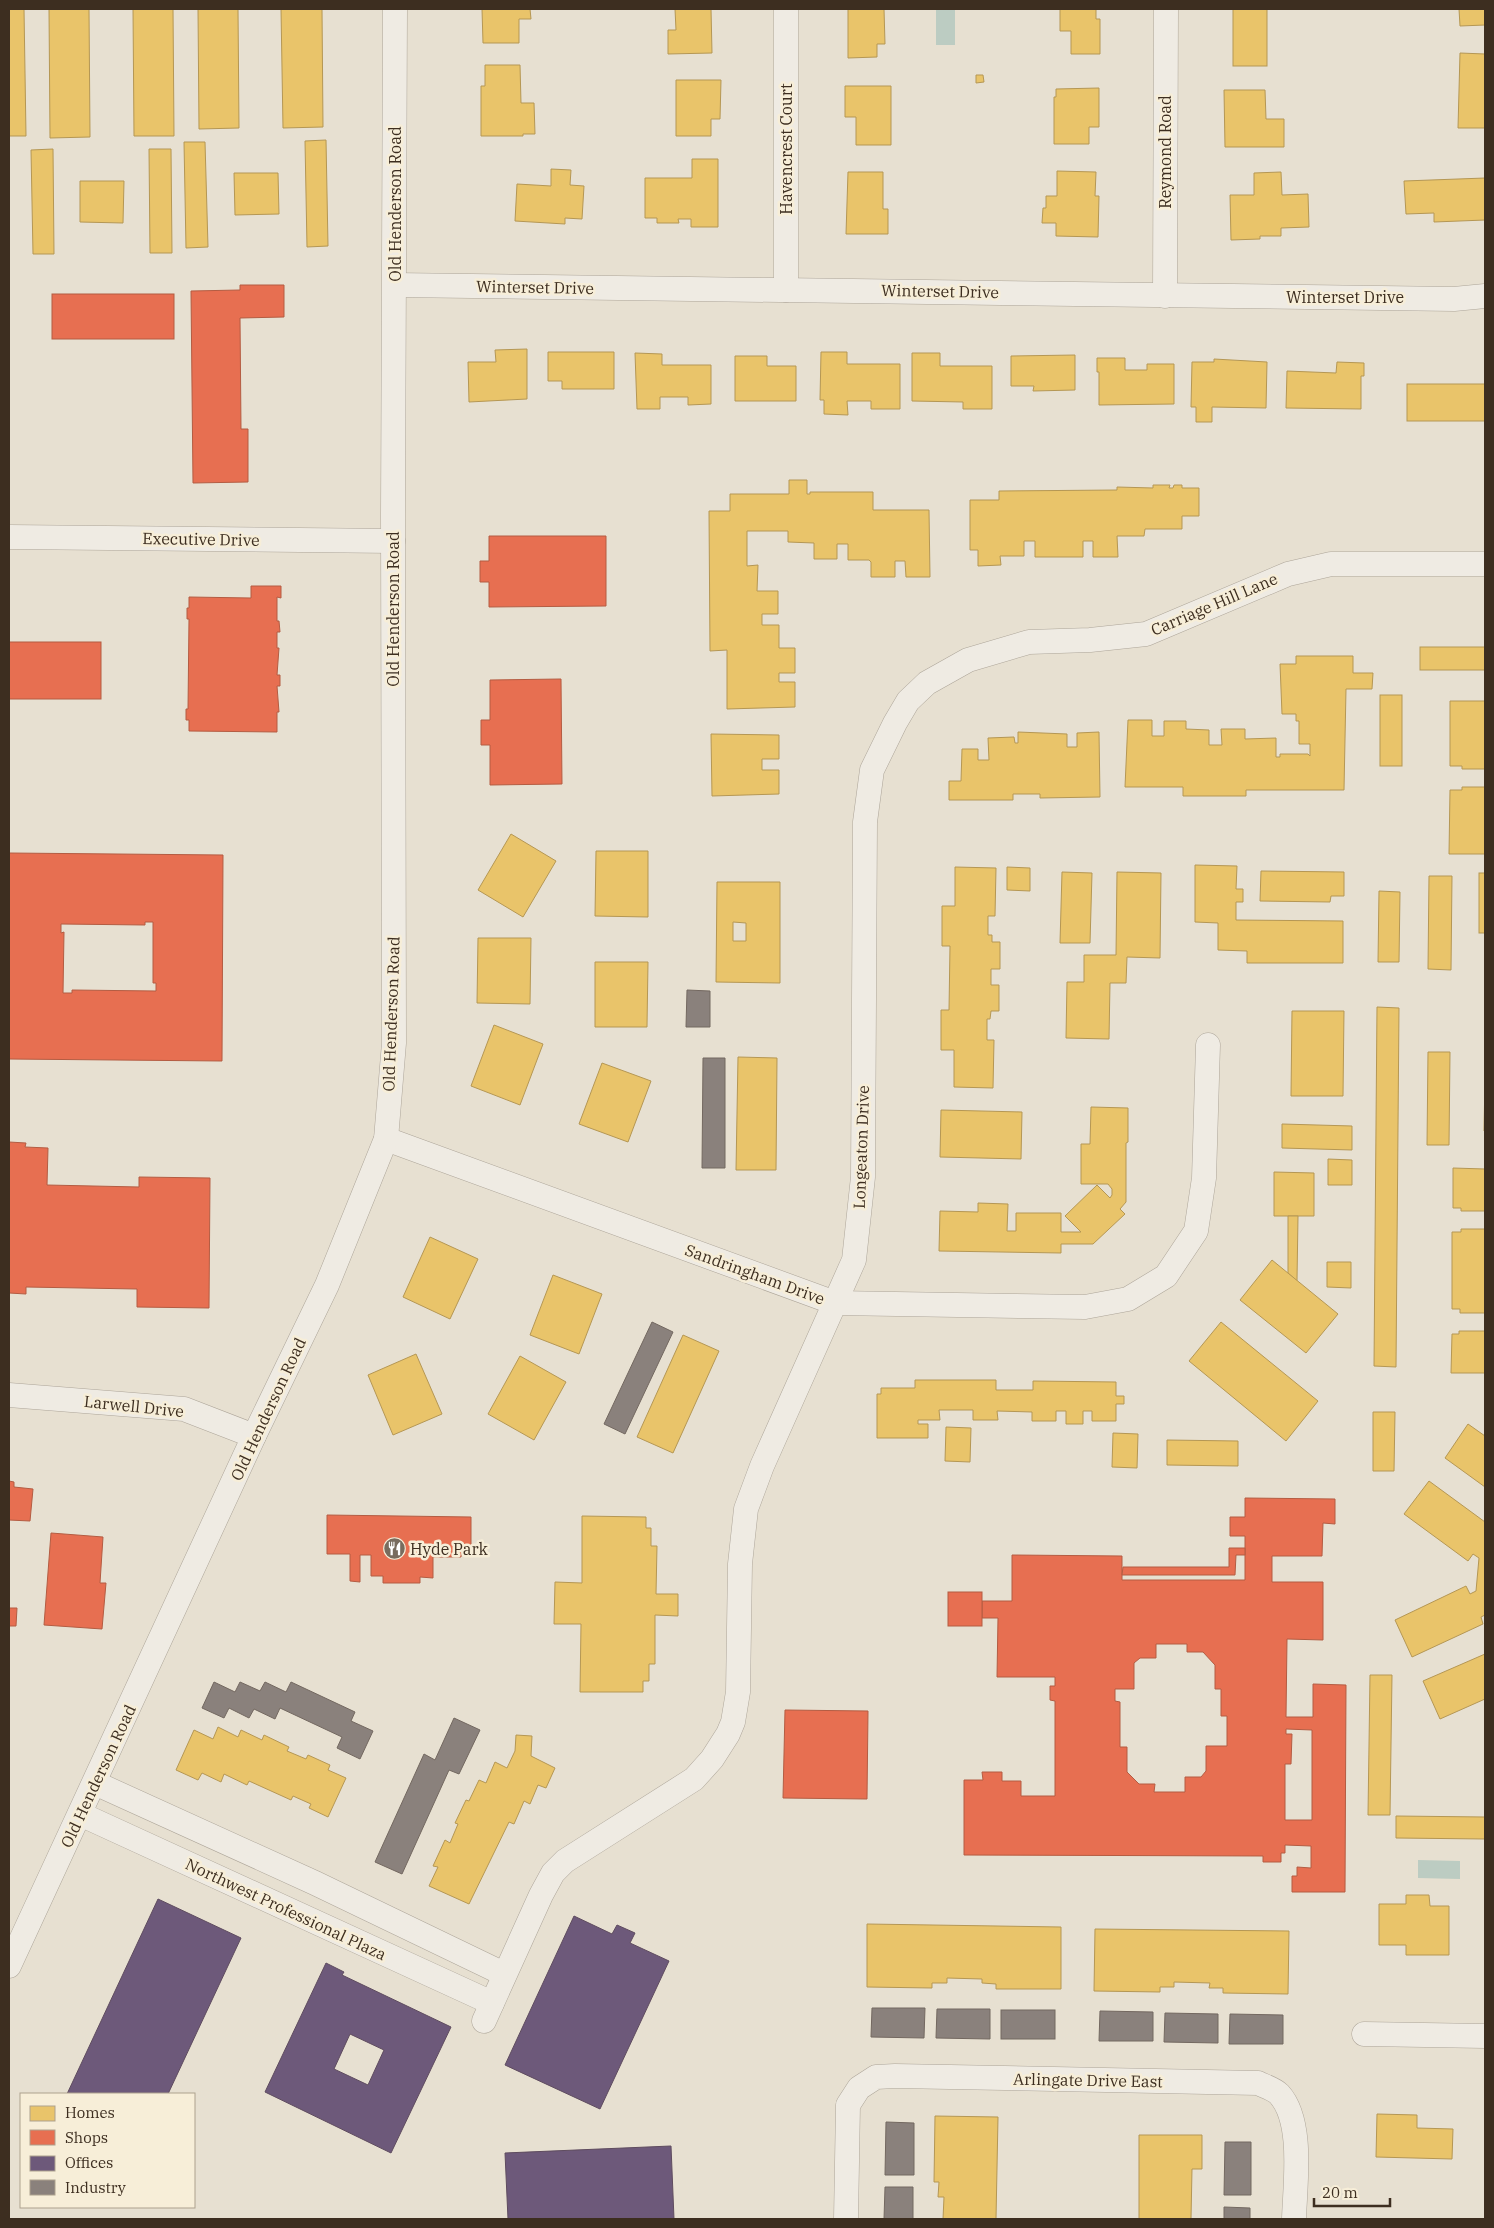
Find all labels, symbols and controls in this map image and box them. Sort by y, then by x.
street label: Havencrest Court [776,83,796,215]
street label: Reymond Road [1155,95,1175,209]
street label: Old Henderson Road [385,126,405,282]
street label: Winterset Drive [476,276,594,298]
street label: Winterset Drive [881,280,999,302]
street label: Winterset Drive [1286,287,1404,307]
street label: Executive Drive [142,528,260,550]
street label: Old Henderson Road [383,531,403,687]
street label: Carriage Hill Lane [1148,568,1280,640]
street label: Old Henderson Road [378,936,404,1092]
street label: Longeaton Drive [849,1085,873,1209]
street label: Sandringham Drive [682,1239,828,1309]
street label: Old Henderson Road [226,1334,310,1484]
street label: Larwell Drive [83,1391,185,1421]
restaurant icon: Hyde Park [382,1537,406,1561]
place label: Hyde Park [410,1539,489,1559]
street label: Old Henderson Road [56,1701,140,1851]
street label: Northwest Professional Plaza [182,1854,390,1965]
street label: Arlingate Drive East [1013,2069,1163,2091]
legend [20,2093,195,2208]
text: Homes [65,2103,115,2122]
text: Shops [65,2128,108,2147]
text: Offices [65,2153,113,2172]
scale bar [1314,2176,1390,2208]
text: Industry [65,2178,126,2197]
text: 20 m [1322,2183,1358,2202]

